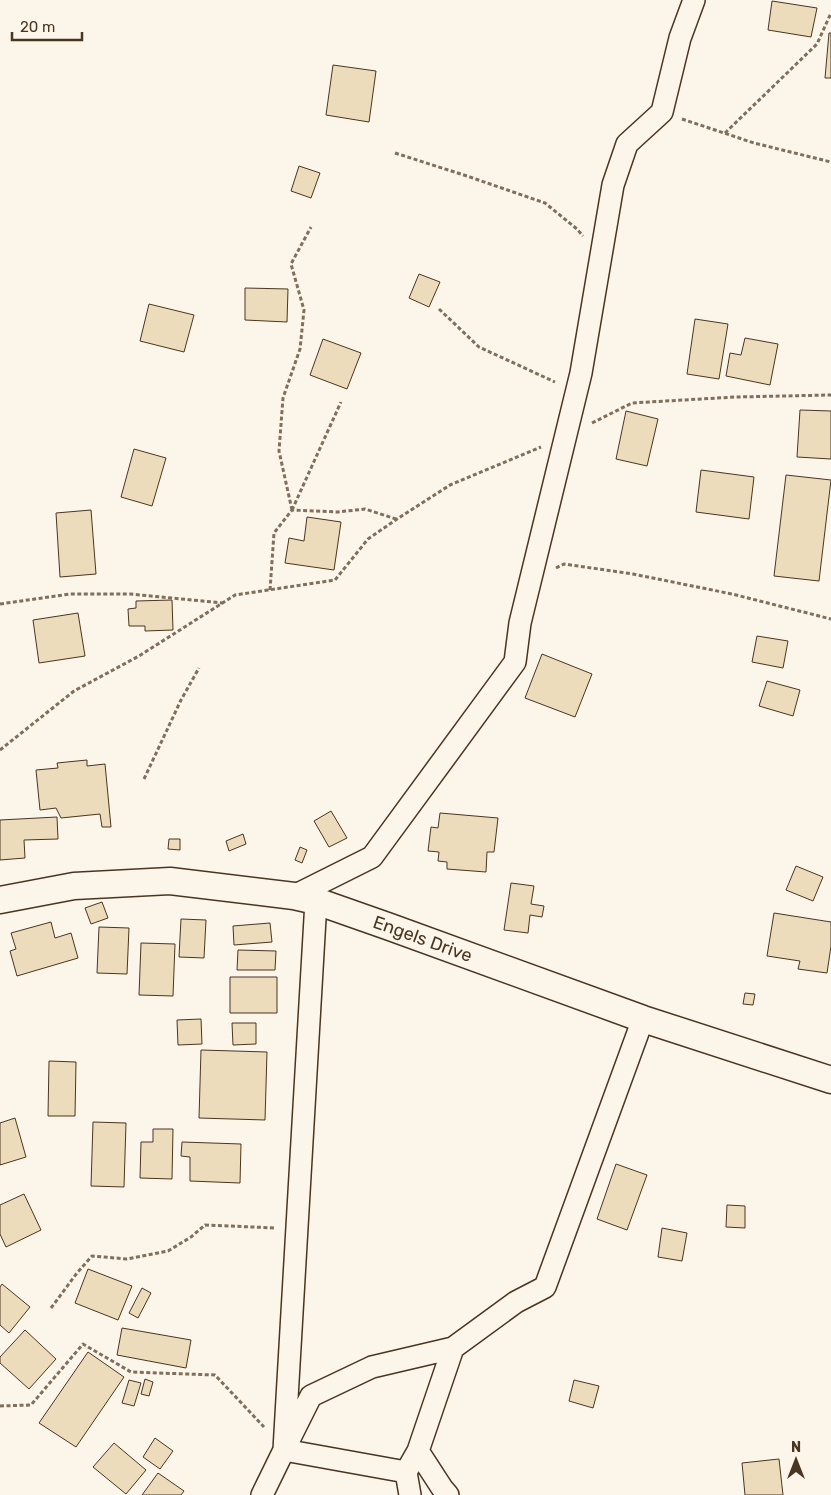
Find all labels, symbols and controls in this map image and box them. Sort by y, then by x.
scale bar [12,10,82,42]
text: 20 m [20,18,55,36]
street label: Engels Drive [370,911,475,967]
north arrow [771,1435,821,1485]
text: N [791,1439,801,1456]

